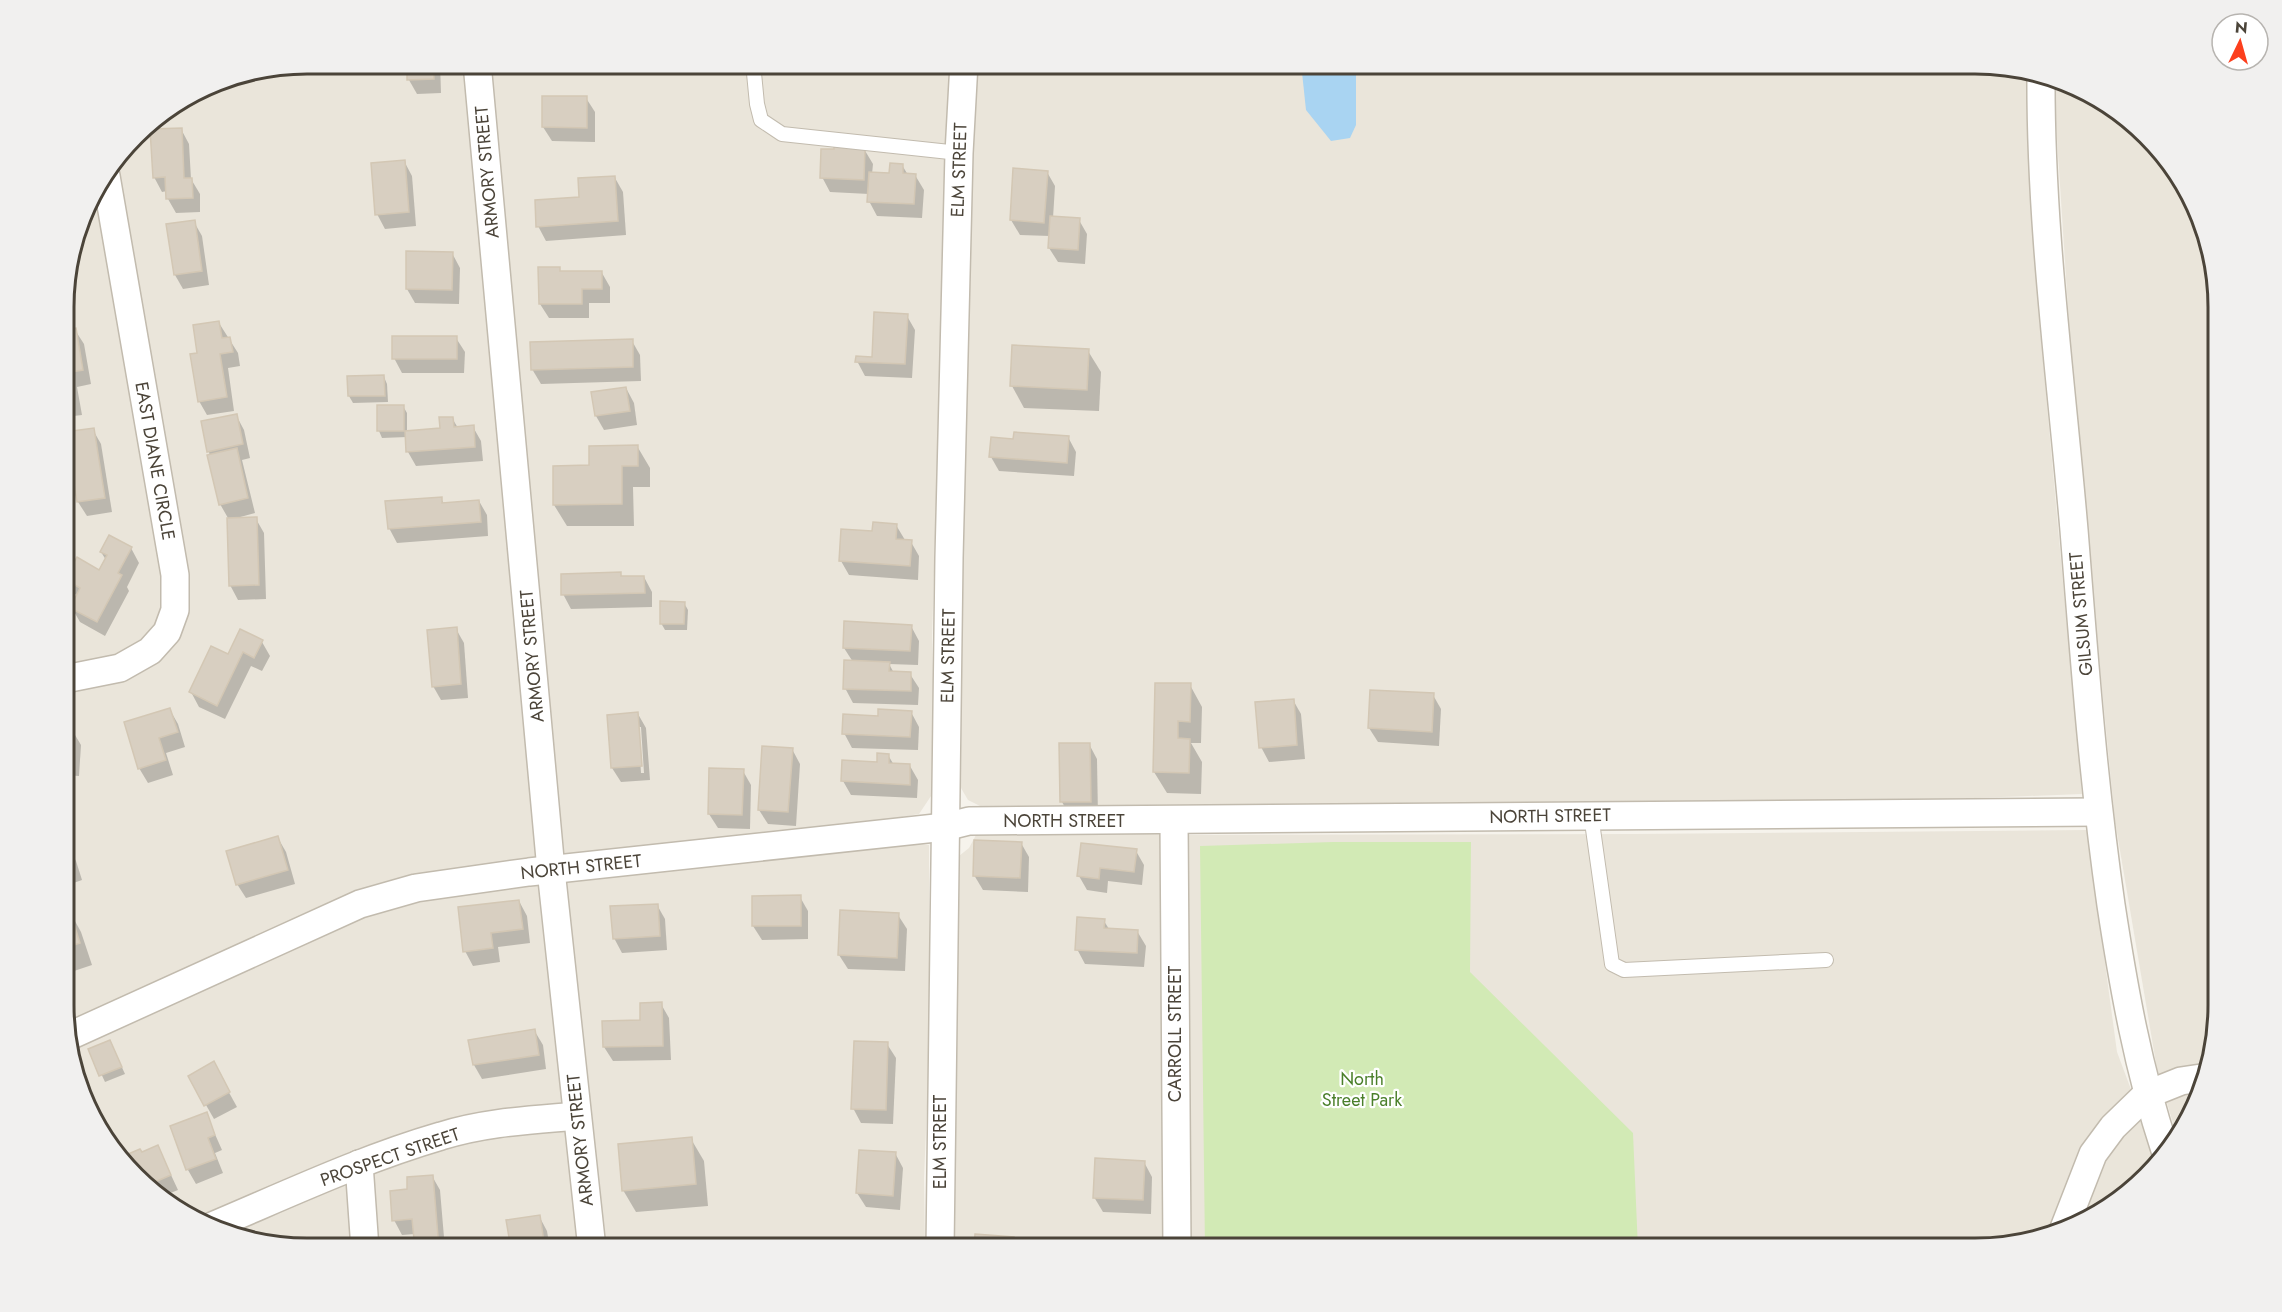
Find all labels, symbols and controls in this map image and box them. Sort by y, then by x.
north arrow [2210,12,2270,72]
text: N [2234,16,2249,40]
street label: ARMORY STREET [468,104,506,239]
street label: ELM STREET [944,122,974,218]
street label: EAST DIANE CIRCLE [128,380,182,542]
street label: GILSUM STREET [2063,550,2099,677]
street label: ARMORY STREET [513,588,551,723]
street label: ELM STREET [934,608,962,703]
street label: NORTH STREET [1489,802,1612,830]
street label: NORTH STREET [1003,808,1125,834]
street label: NORTH STREET [519,848,643,886]
street label: CARROLL STREET [1162,965,1188,1102]
park label: North Street Park [1322,1066,1402,1113]
street label: ARMORY STREET [560,1072,600,1207]
street label: ELM STREET [927,1094,953,1189]
street label: PROSPECT STREET [317,1121,464,1193]

